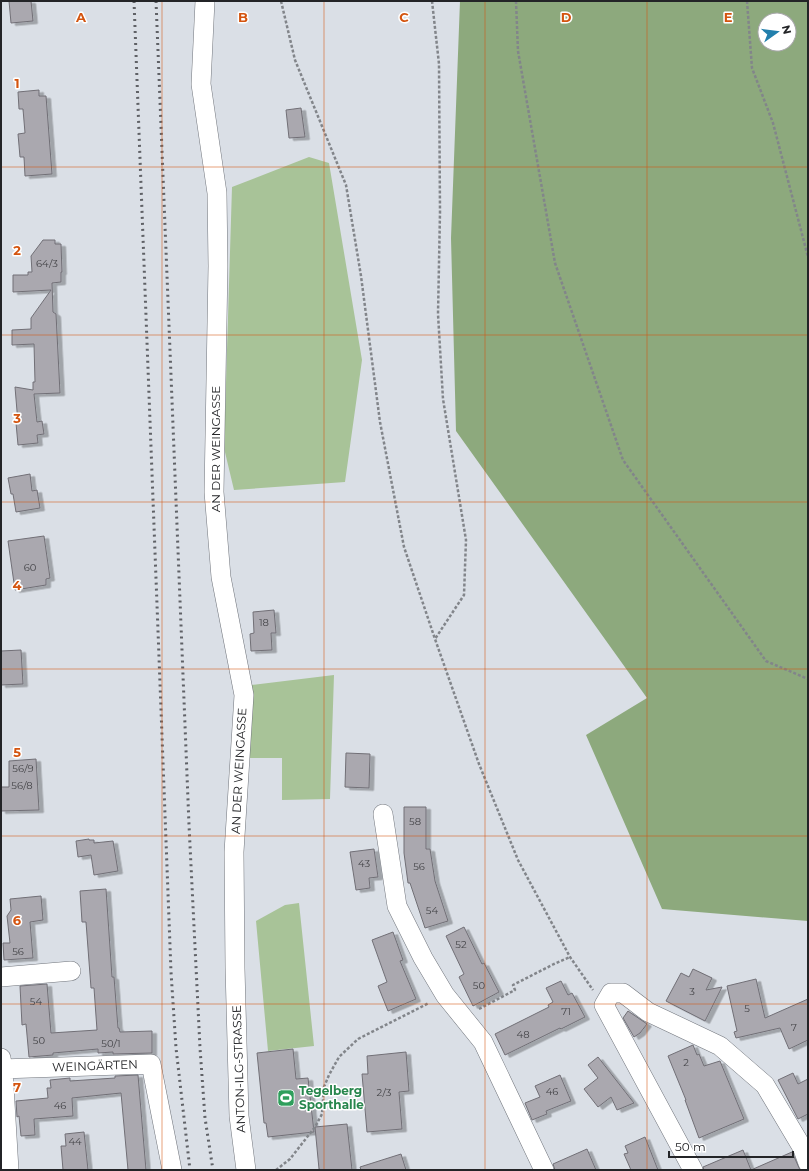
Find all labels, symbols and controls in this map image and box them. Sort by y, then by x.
text: A [75,9,87,25]
text: B [238,9,248,25]
text: C [399,9,409,25]
text: D [561,9,572,25]
text: E [724,9,733,25]
north arrow [757,12,797,52]
text: N [779,24,795,36]
text: 1 [14,75,20,91]
text: 2 [13,242,21,258]
house number: 64/3 [36,257,58,270]
street label: AN DER WEINGASSE [208,386,223,512]
text: 3 [12,410,21,426]
house number: 60 [24,561,37,574]
text: 4 [13,577,22,593]
house number: 18 [259,616,269,629]
street label: AN DER WEINGASSE [228,707,249,835]
text: 5 [13,744,21,760]
house number: 56/9 [12,762,34,775]
house number: 56/8 [11,779,33,792]
house number: 58 [409,815,421,828]
house number: 43 [358,857,370,870]
house number: 56 [413,860,425,873]
house number: 54 [426,904,439,917]
text: 6 [13,912,22,928]
house number: 52 [455,938,467,951]
house number: 56 [12,945,24,958]
house number: 50 [473,979,486,992]
house number: 3 [689,985,695,998]
house number: 54 [30,995,43,1008]
house number: 5 [744,1002,750,1015]
street label: ANTON-ILG-STRASSE [229,1005,248,1133]
house number: 71 [561,1005,571,1018]
house number: 7 [791,1021,797,1034]
house number: 48 [516,1028,530,1041]
house number: 50 [33,1034,46,1047]
house number: 50/1 [101,1037,121,1050]
house number: 2 [683,1056,689,1069]
street label: WEINGÄRTEN [52,1057,138,1074]
text: 7 [13,1079,21,1095]
place label: Tegelberg Sporthalle [299,1083,364,1112]
house number: 46 [546,1085,558,1098]
house number: 2/3 [377,1086,392,1099]
sports icon: Tegelberg Sporthalle [276,1088,296,1108]
house number: 46 [54,1099,66,1112]
scale bar [669,1133,793,1159]
house number: 44 [68,1135,82,1148]
text: 50 m [675,1139,706,1154]

